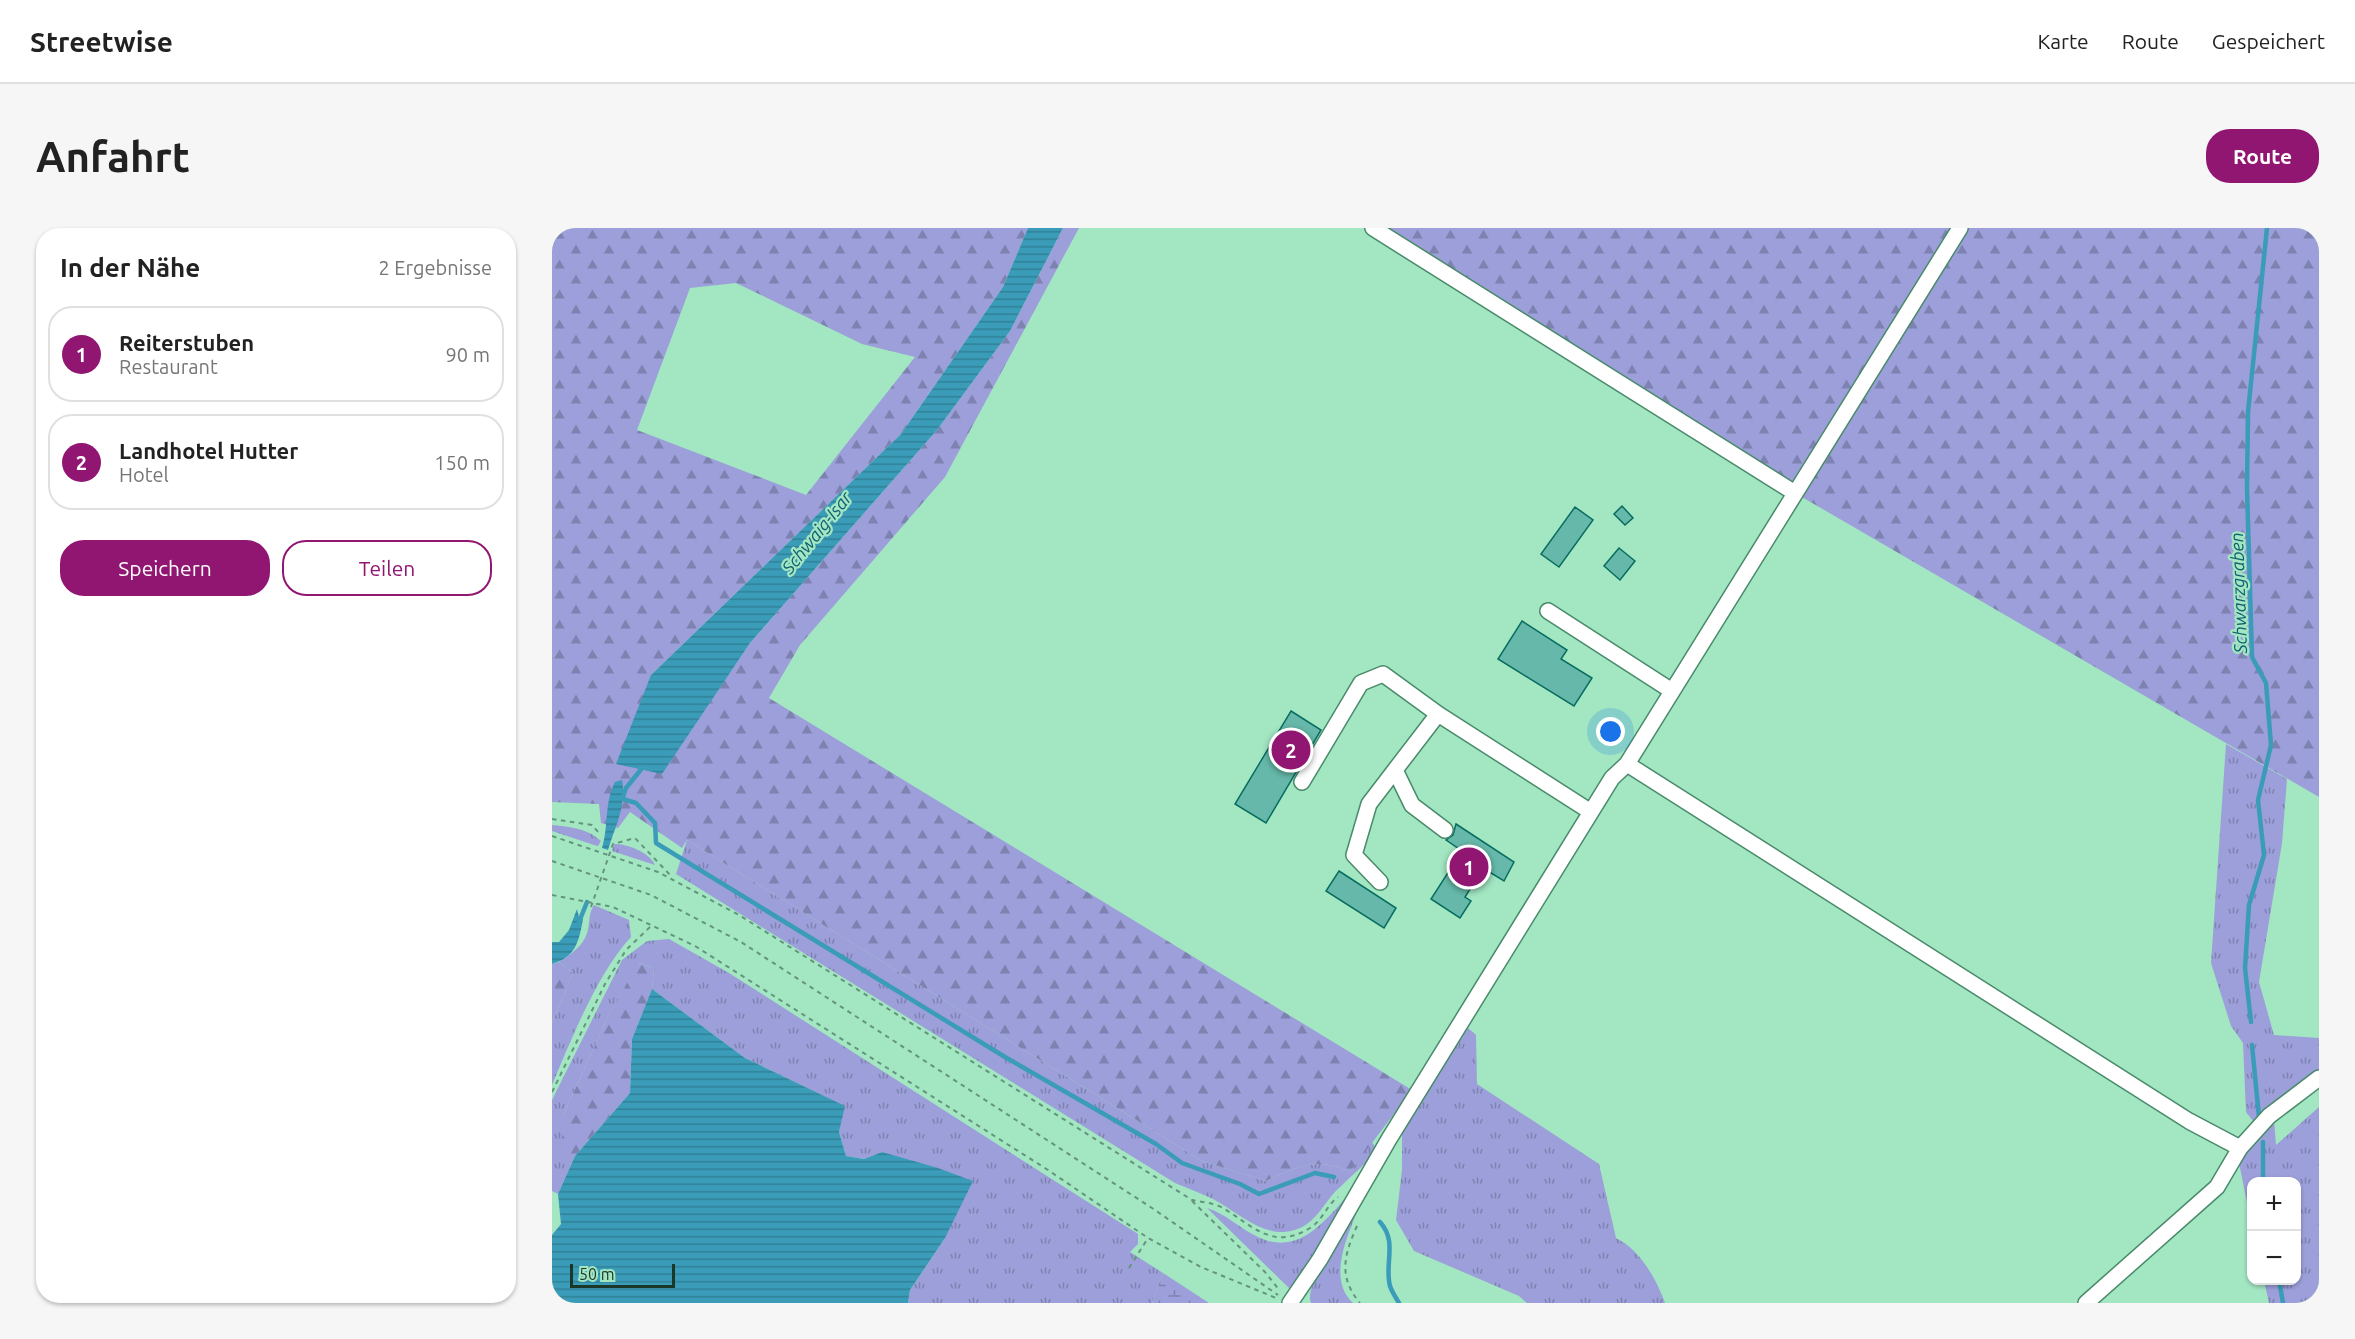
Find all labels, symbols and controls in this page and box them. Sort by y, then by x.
text: Streetwise [30,26,173,57]
text: Karte [2037,29,2089,53]
text: Route [2122,29,2179,53]
text: Gespeichert [2212,29,2325,53]
button: Route [2206,129,2319,183]
text: Anfahrt [36,133,190,180]
text: In der Nähe [60,253,200,282]
text: 2 Ergebnisse [378,256,492,279]
text: Reiterstuben [119,330,254,355]
text: 1 [76,343,87,366]
text: 90 m [446,343,490,366]
text: Restaurant [119,355,218,378]
text: Landhotel Hutter [119,438,298,463]
text: 2 [76,451,87,474]
text: 150 m [434,451,490,474]
text: Hotel [119,463,169,486]
water label: Schwaig-Isar [777,487,856,578]
water label: Schwarzgraben [2226,532,2250,655]
button: Speichern [60,540,270,596]
button: Teilen [282,540,492,596]
your location [1596,717,1625,746]
pin: 2 [1272,728,1310,772]
pin: 1 [1450,844,1488,890]
map controls [2247,1177,2301,1285]
button: + [2247,1177,2301,1231]
button: − [2247,1231,2301,1285]
scale bar [570,1261,675,1288]
text: 50 m [579,1265,615,1283]

